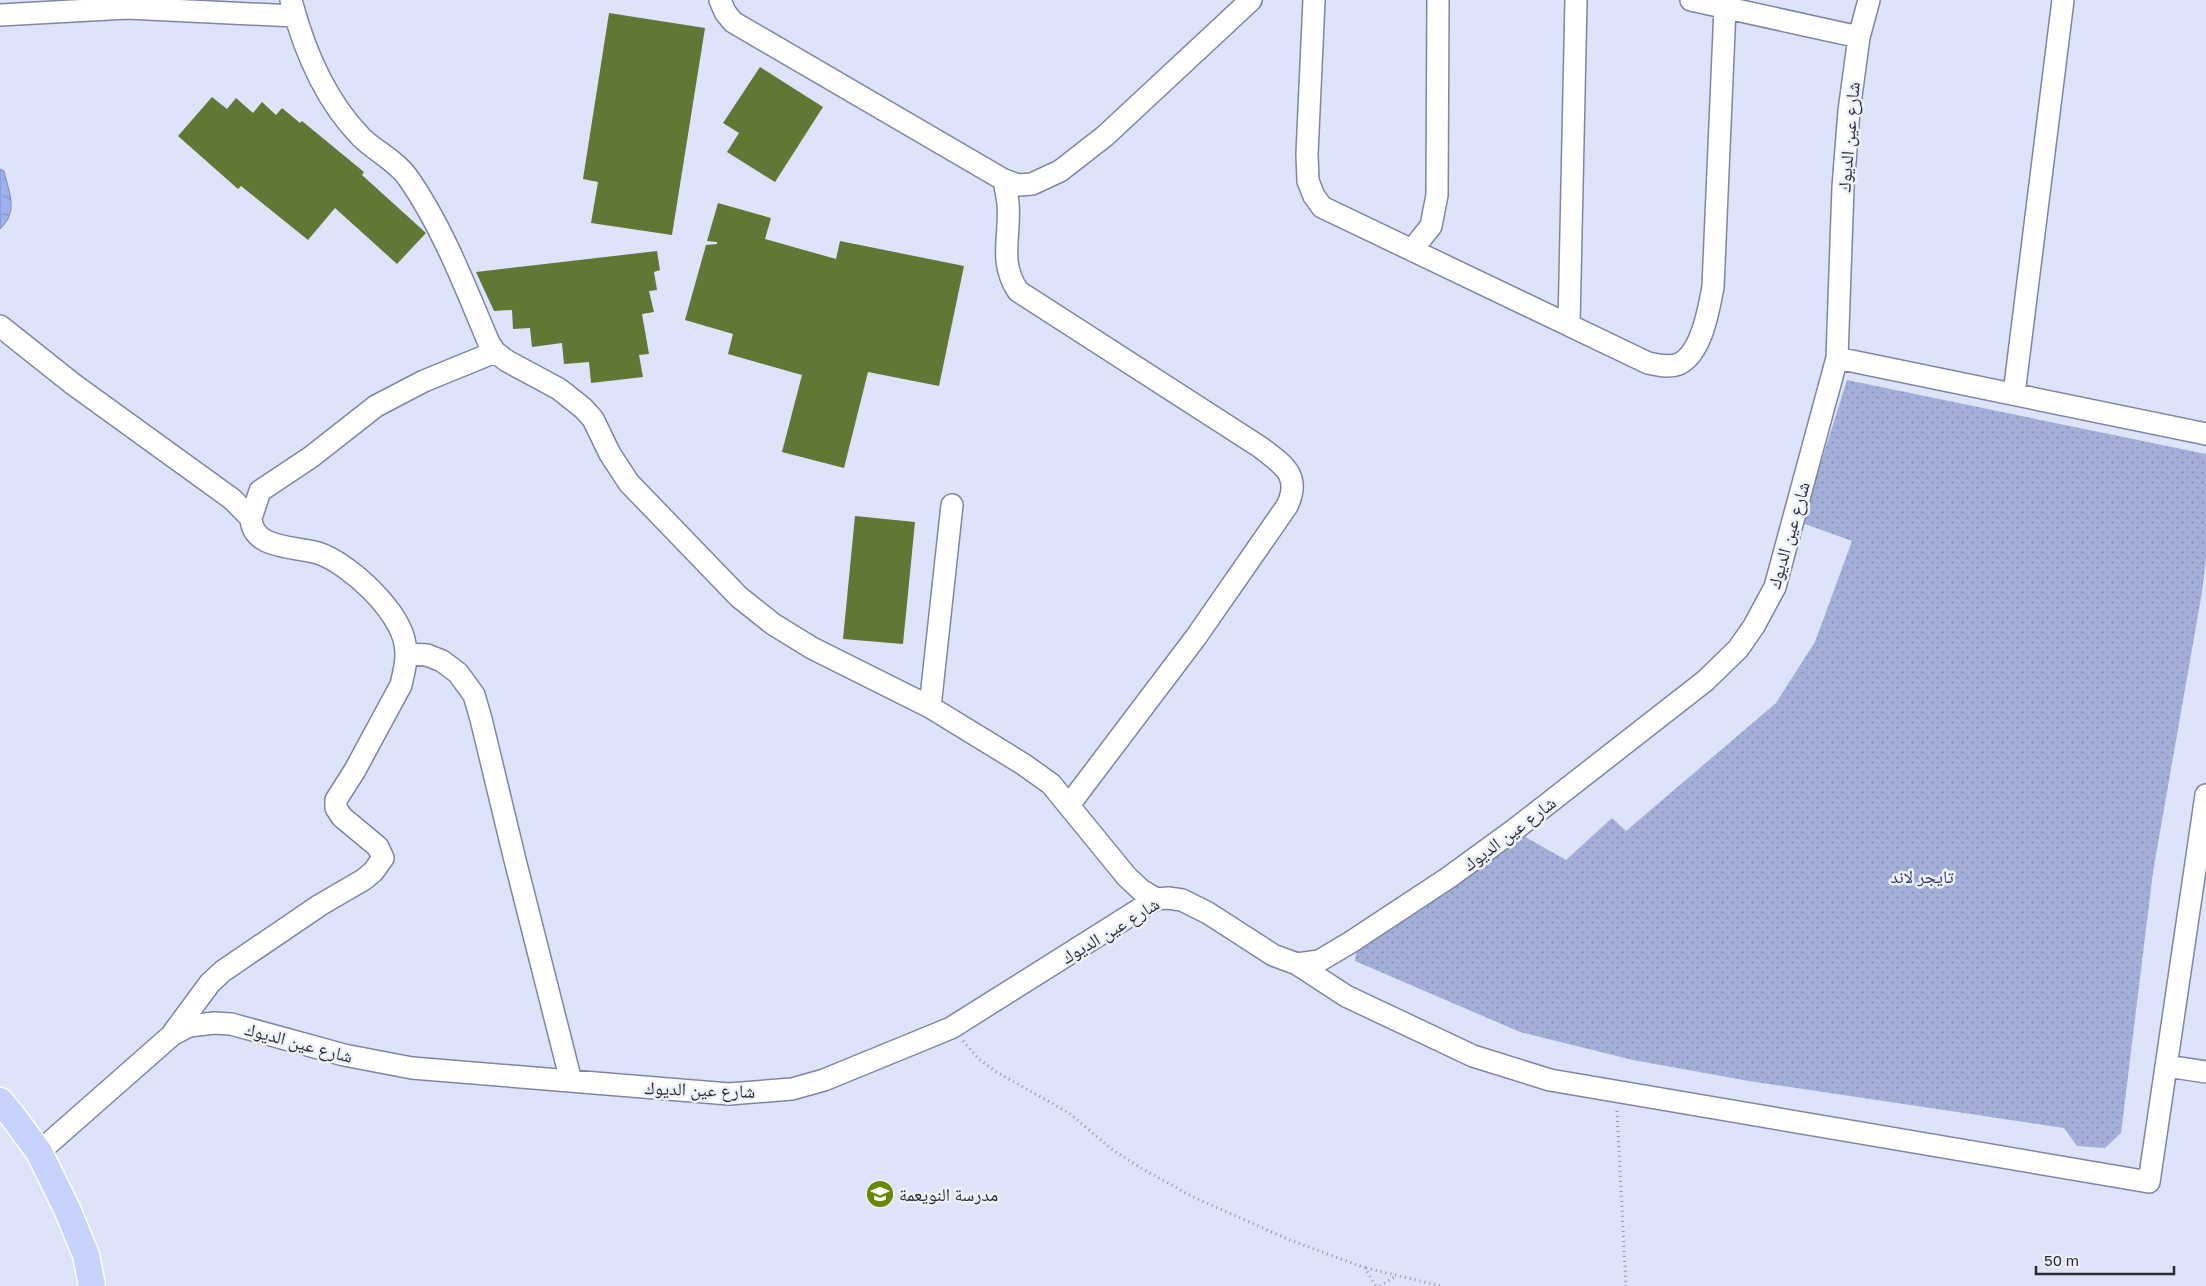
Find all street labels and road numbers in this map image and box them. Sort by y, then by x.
street label: شارع عين الديوك [1832,81,1865,193]
street label: شارع عين الديوك [1762,479,1815,591]
street label: شارع عين الديوك [1458,791,1560,876]
street label: شارع عين الديوك [1057,892,1164,969]
street label: شارع عين الديوك [242,1017,355,1068]
street label: شارع عين الديوك [644,1076,756,1103]

